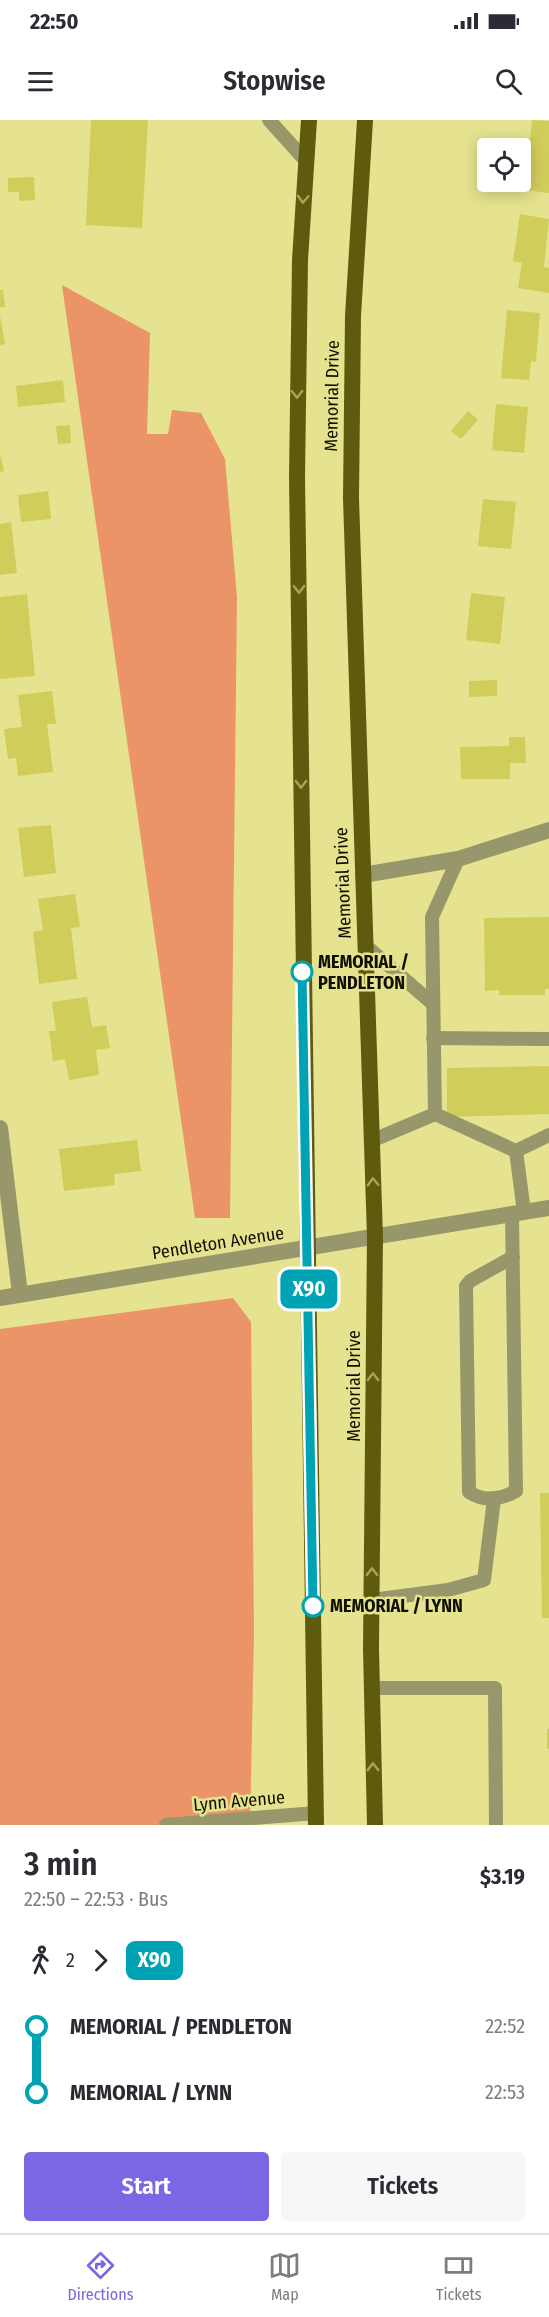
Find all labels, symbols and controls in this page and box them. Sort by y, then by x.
text: 22:50 [30,8,78,35]
icon: menu [24,65,57,98]
text: Stopwise [223,65,326,97]
icon: search [492,65,525,98]
map controls [477,138,531,192]
button: locate [477,138,531,192]
one-way arrow [297,195,310,204]
street label: Memorial Drive [320,340,344,452]
one-way arrow [291,390,303,399]
one-way arrow [293,585,305,594]
one-way arrow [295,780,307,789]
street label: Memorial Drive [330,827,356,939]
place label: MEMORIAL / PENDLETON [318,951,409,994]
marker: MEMORIAL / PENDLETON [291,961,313,983]
one-way arrow [366,1177,379,1186]
street label: Pendleton Avenue [150,1222,286,1264]
line badge: X90 [274,1270,344,1308]
text: X90 [292,1276,326,1302]
street label: Memorial Drive [343,1330,365,1442]
one-way arrow [367,1372,379,1381]
one-way arrow [366,1567,378,1576]
marker: MEMORIAL / LYNN [302,1595,324,1617]
place label: MEMORIAL / LYNN [330,1595,463,1617]
one-way arrow [367,1762,380,1771]
street label: Lynn Avenue [192,1786,286,1816]
text: 3 min [24,1844,98,1884]
text: $3.19 [480,1863,525,1890]
text: 22:50 – 22:53 · Bus [24,1887,168,1911]
icon: walk [24,1944,57,1977]
icon: forward [84,1944,117,1977]
text: X90 [138,1947,171,1973]
text: 2 [66,1948,75,1972]
text: MEMORIAL / PENDLETON [70,2013,292,2040]
text: 22:52 [485,2014,525,2038]
text: MEMORIAL / LYNN [70,2079,232,2106]
text: 22:53 [485,2080,525,2104]
button: Start [24,2152,269,2221]
button: Tickets [281,2152,525,2221]
tab: Directions [67,2249,134,2304]
tab: Map [268,2249,301,2304]
tab: Tickets [436,2249,482,2304]

